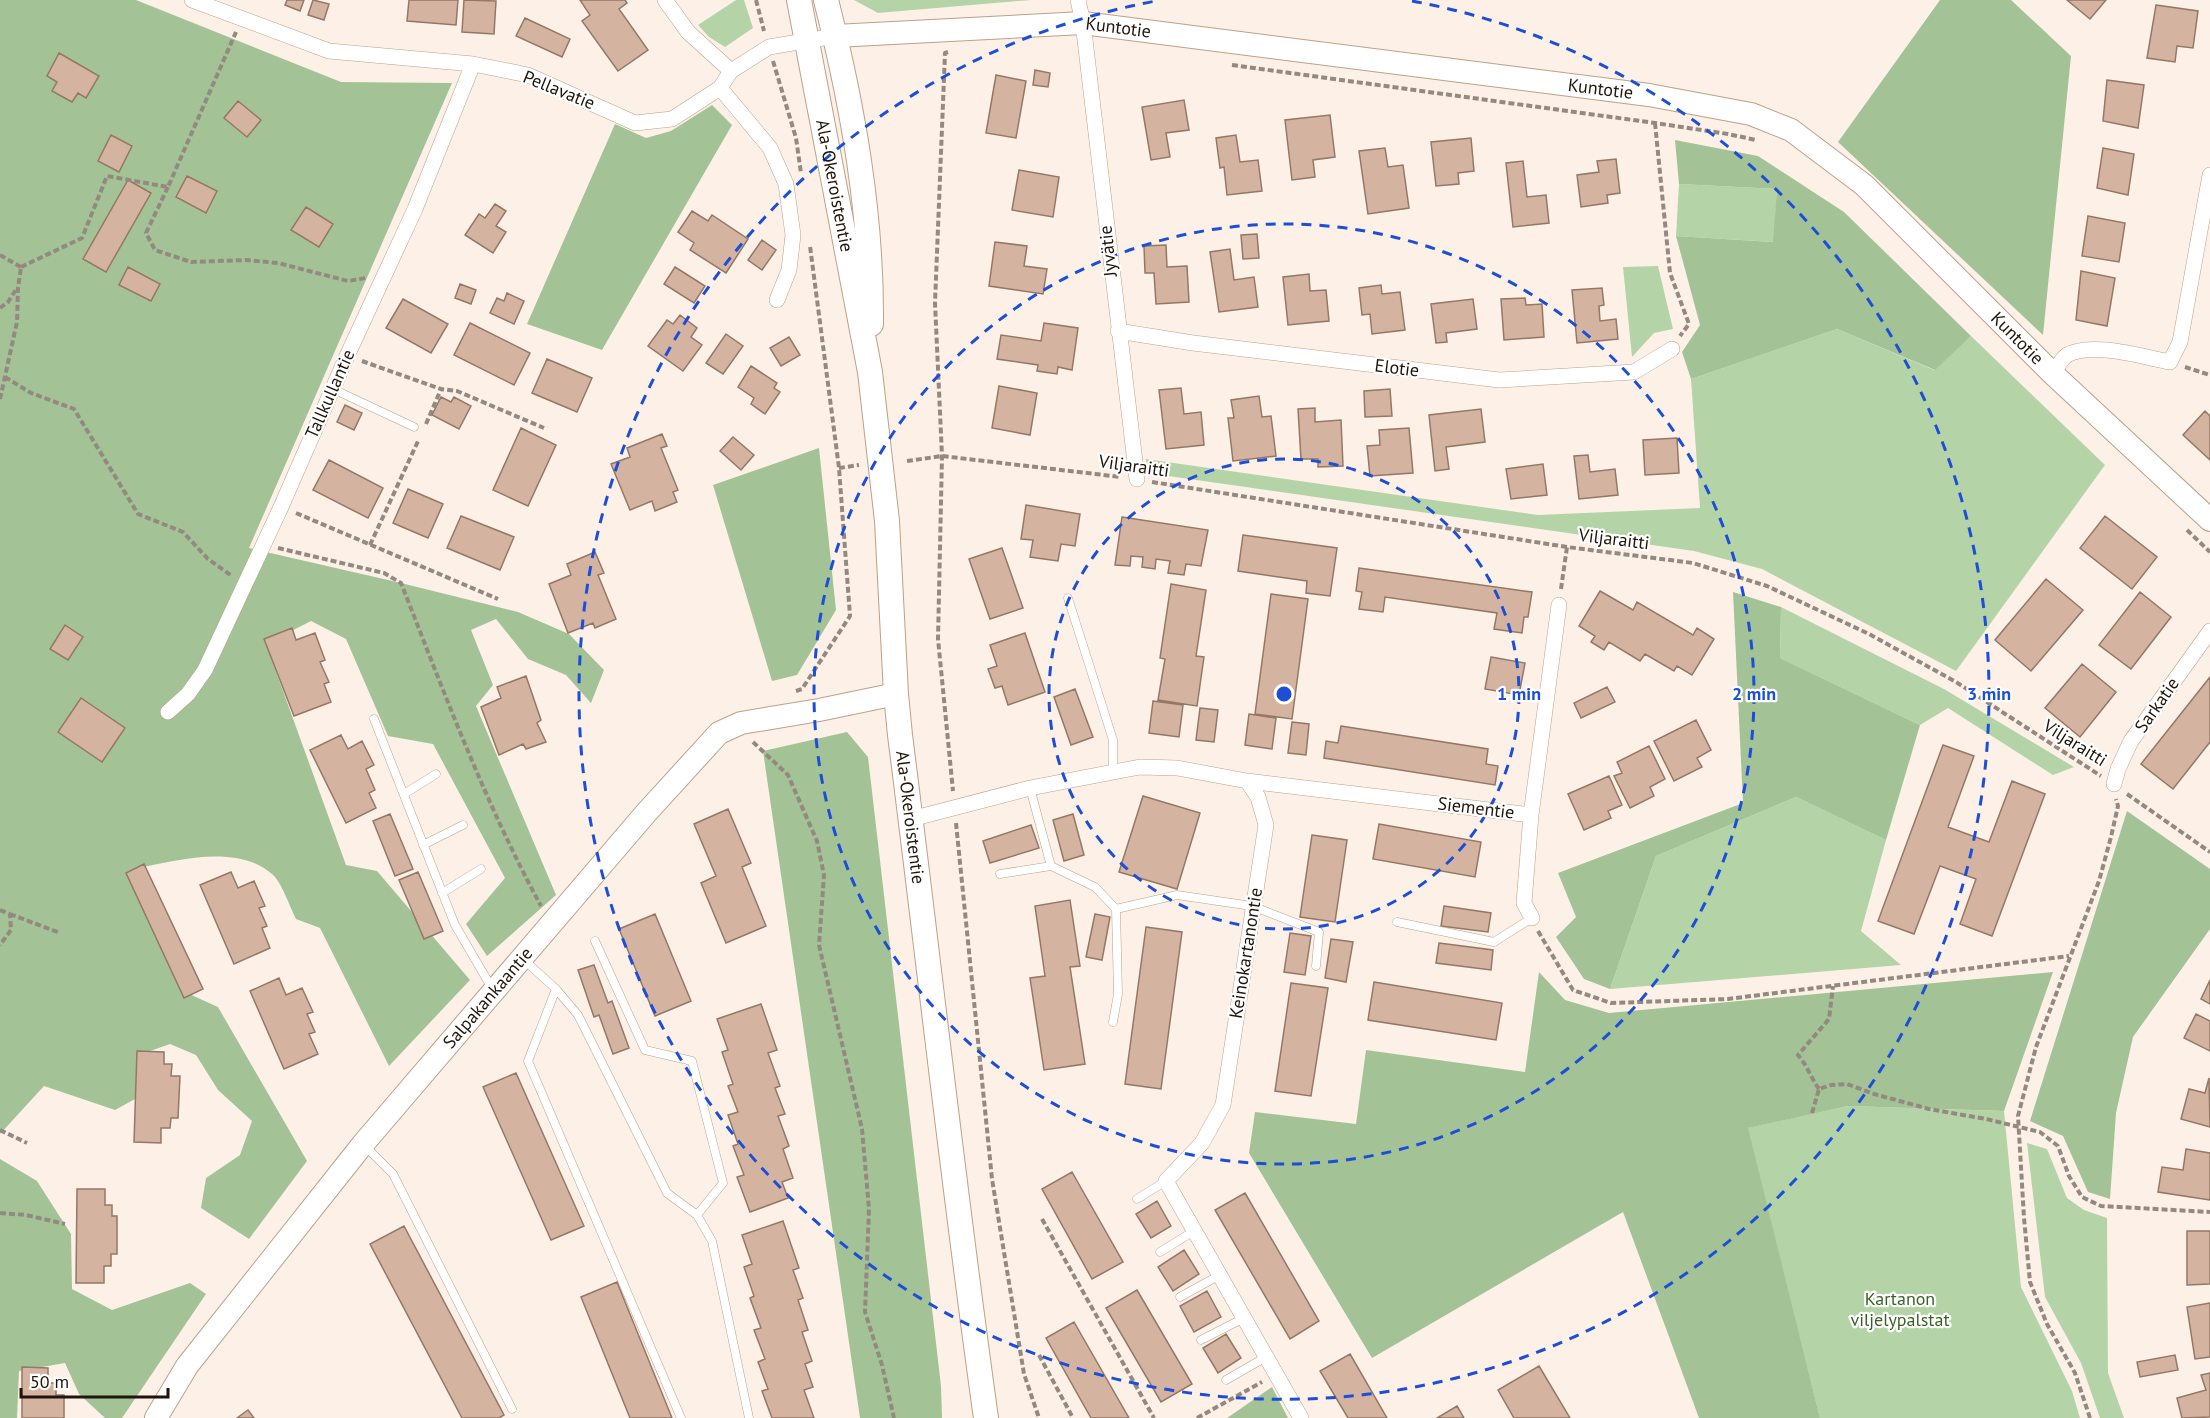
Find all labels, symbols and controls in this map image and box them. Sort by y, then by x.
street label: Kuntotie [1084,11,1152,43]
street label: Pellavatie [520,65,599,114]
street label: Kuntotie [1567,73,1635,104]
street label: Ala-Okeroistentie [811,117,859,254]
street label: Jyvätie [1093,224,1122,279]
street label: Kuntotie [1986,307,2049,369]
street label: Tallkullantie [300,346,359,442]
street label: Elotie [1374,353,1421,382]
street label: Viljaraitti [1096,449,1171,482]
street label: Viljaraitti [1576,523,1651,554]
street label: Sarkatie [2129,673,2184,737]
text: 1 min [1497,682,1541,705]
text: 2 min [1732,682,1776,705]
text: 3 min [1967,682,2011,705]
centre of rings [1274,684,1294,704]
street label: Viljaraitti [2038,713,2111,771]
street label: Ala-Okeroistentie [891,749,930,885]
street label: Siementie [1436,791,1516,824]
street label: Keinokartanontie [1224,886,1267,1020]
street label: Salpakankaantie [438,942,537,1053]
park label: Kartanon viljelypalstat [1851,1287,1949,1331]
scale bar [21,1361,168,1399]
text: 50 m [30,1370,69,1393]

